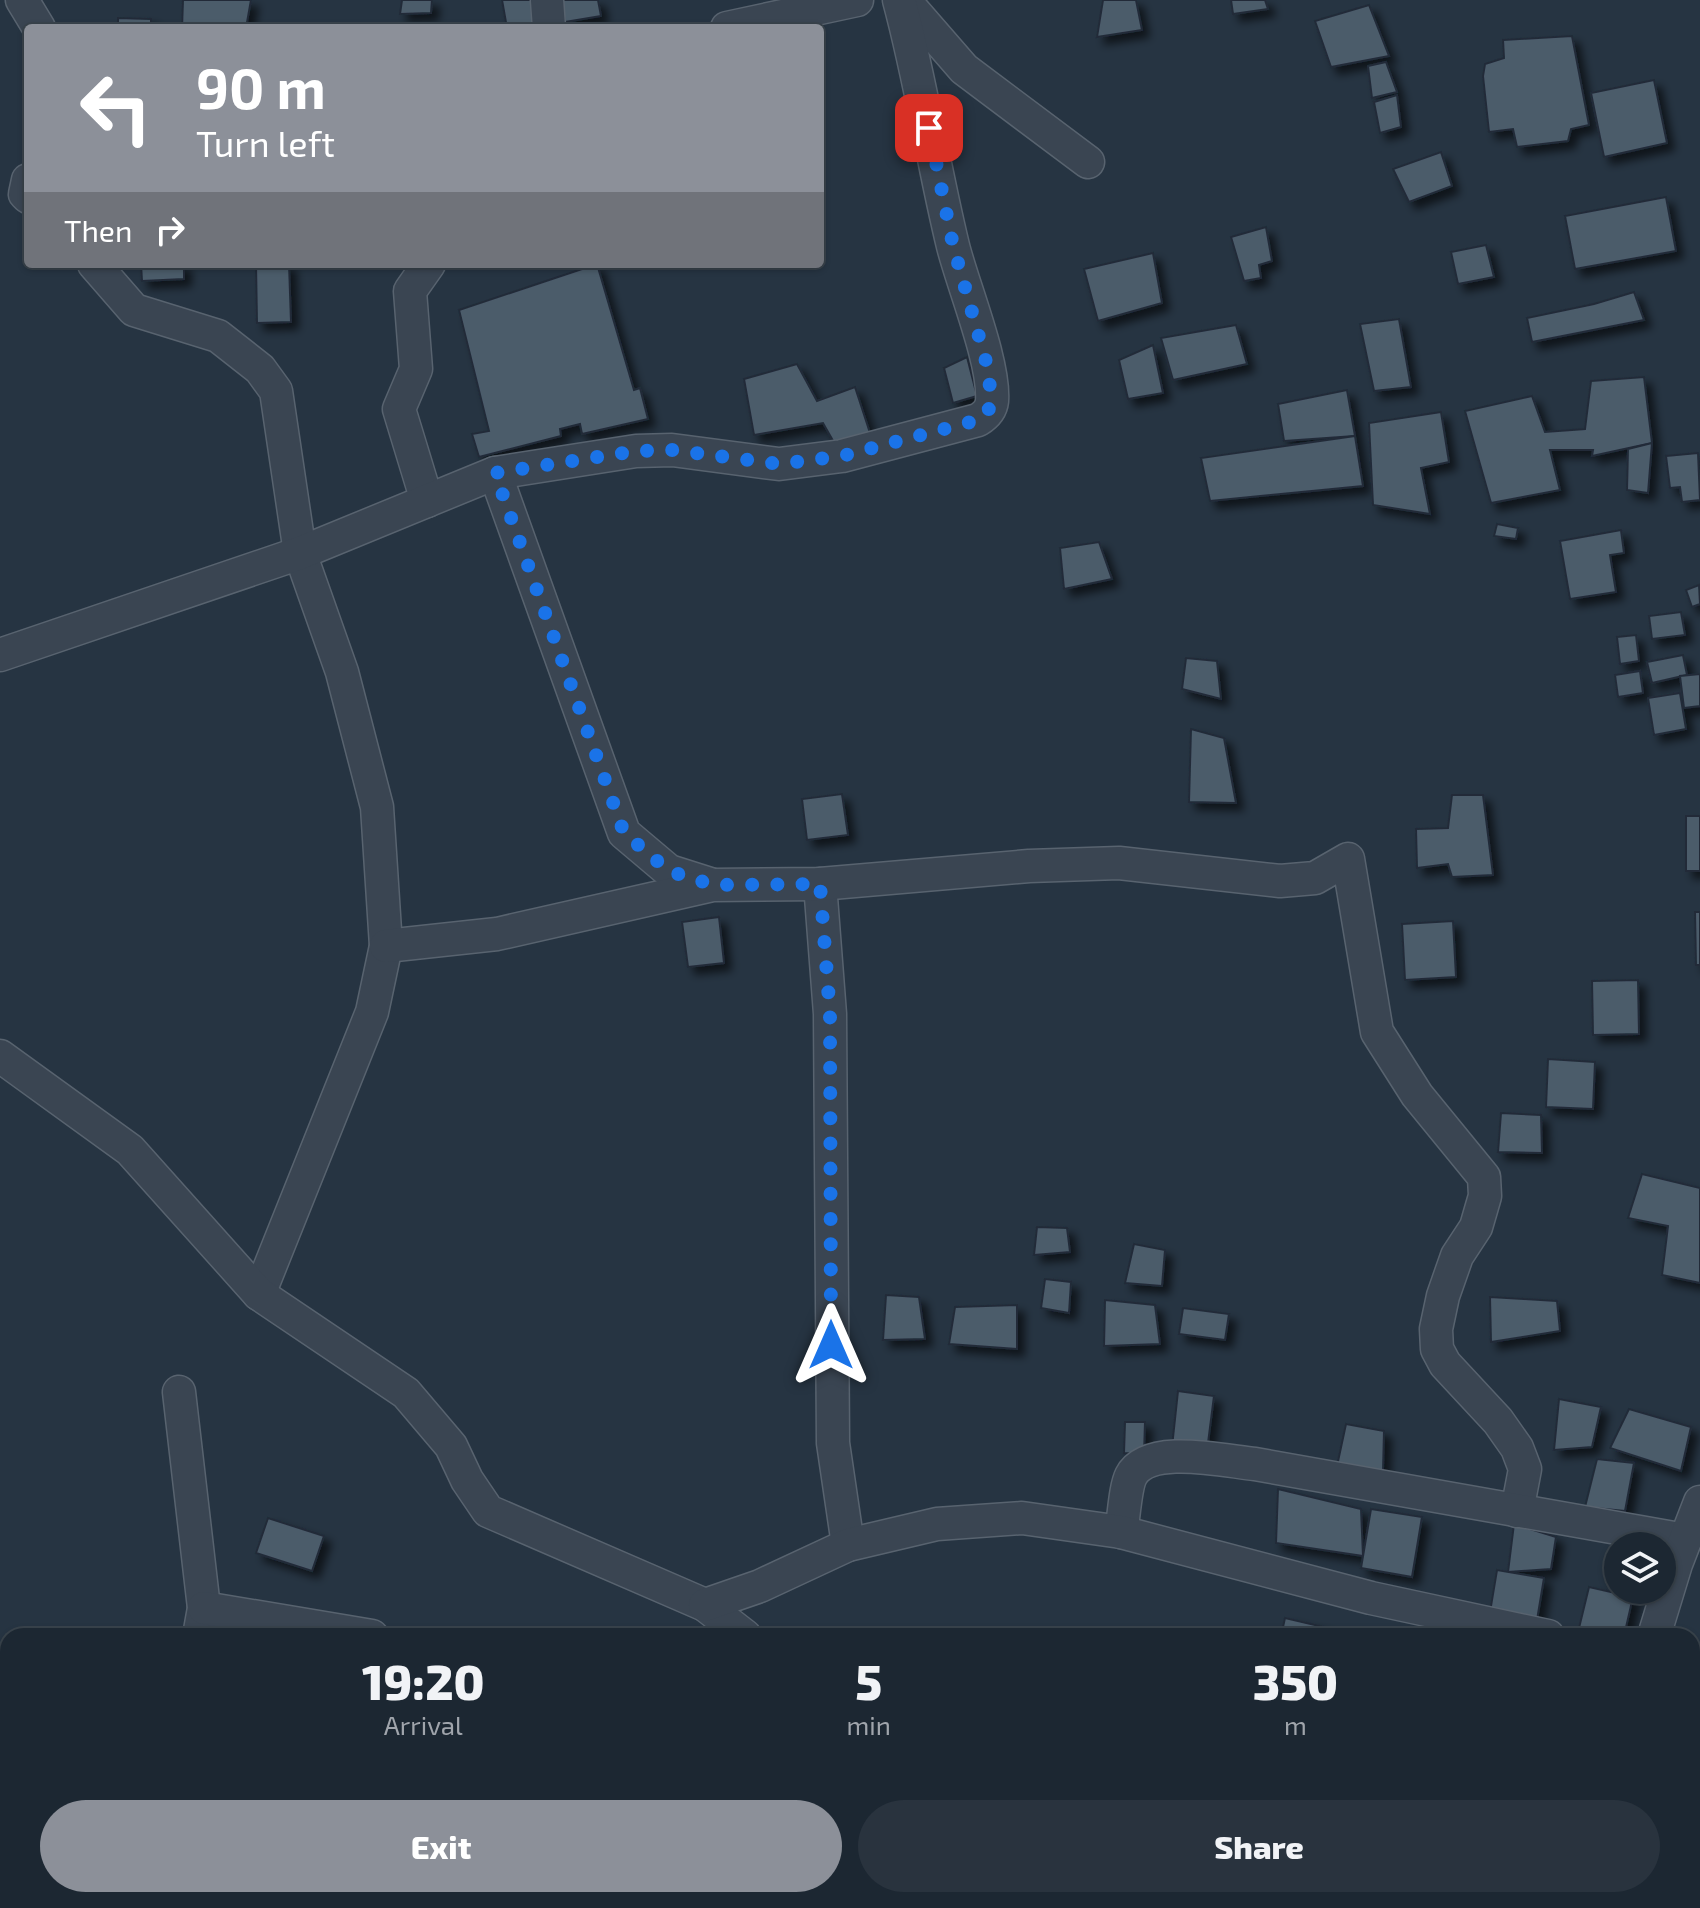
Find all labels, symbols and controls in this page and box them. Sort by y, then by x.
text: 90 m [196,53,326,120]
icon: left [64,56,168,160]
pin [895,94,963,162]
icon: arrive [907,106,951,150]
text: Turn left [196,121,335,164]
icon: right [148,208,192,252]
text: Then [64,212,132,248]
position arrow [789,1303,873,1387]
map controls [1604,1532,1676,1604]
button: layers [1604,1532,1676,1604]
text: 19:20 [362,1652,485,1710]
text: 5 [855,1652,882,1710]
text: 350 [1253,1652,1338,1710]
text: Arrival [384,1709,463,1740]
text: min [846,1709,891,1740]
text: m [1284,1709,1307,1740]
button: Exit [40,1800,842,1892]
button: Share [858,1800,1660,1892]

